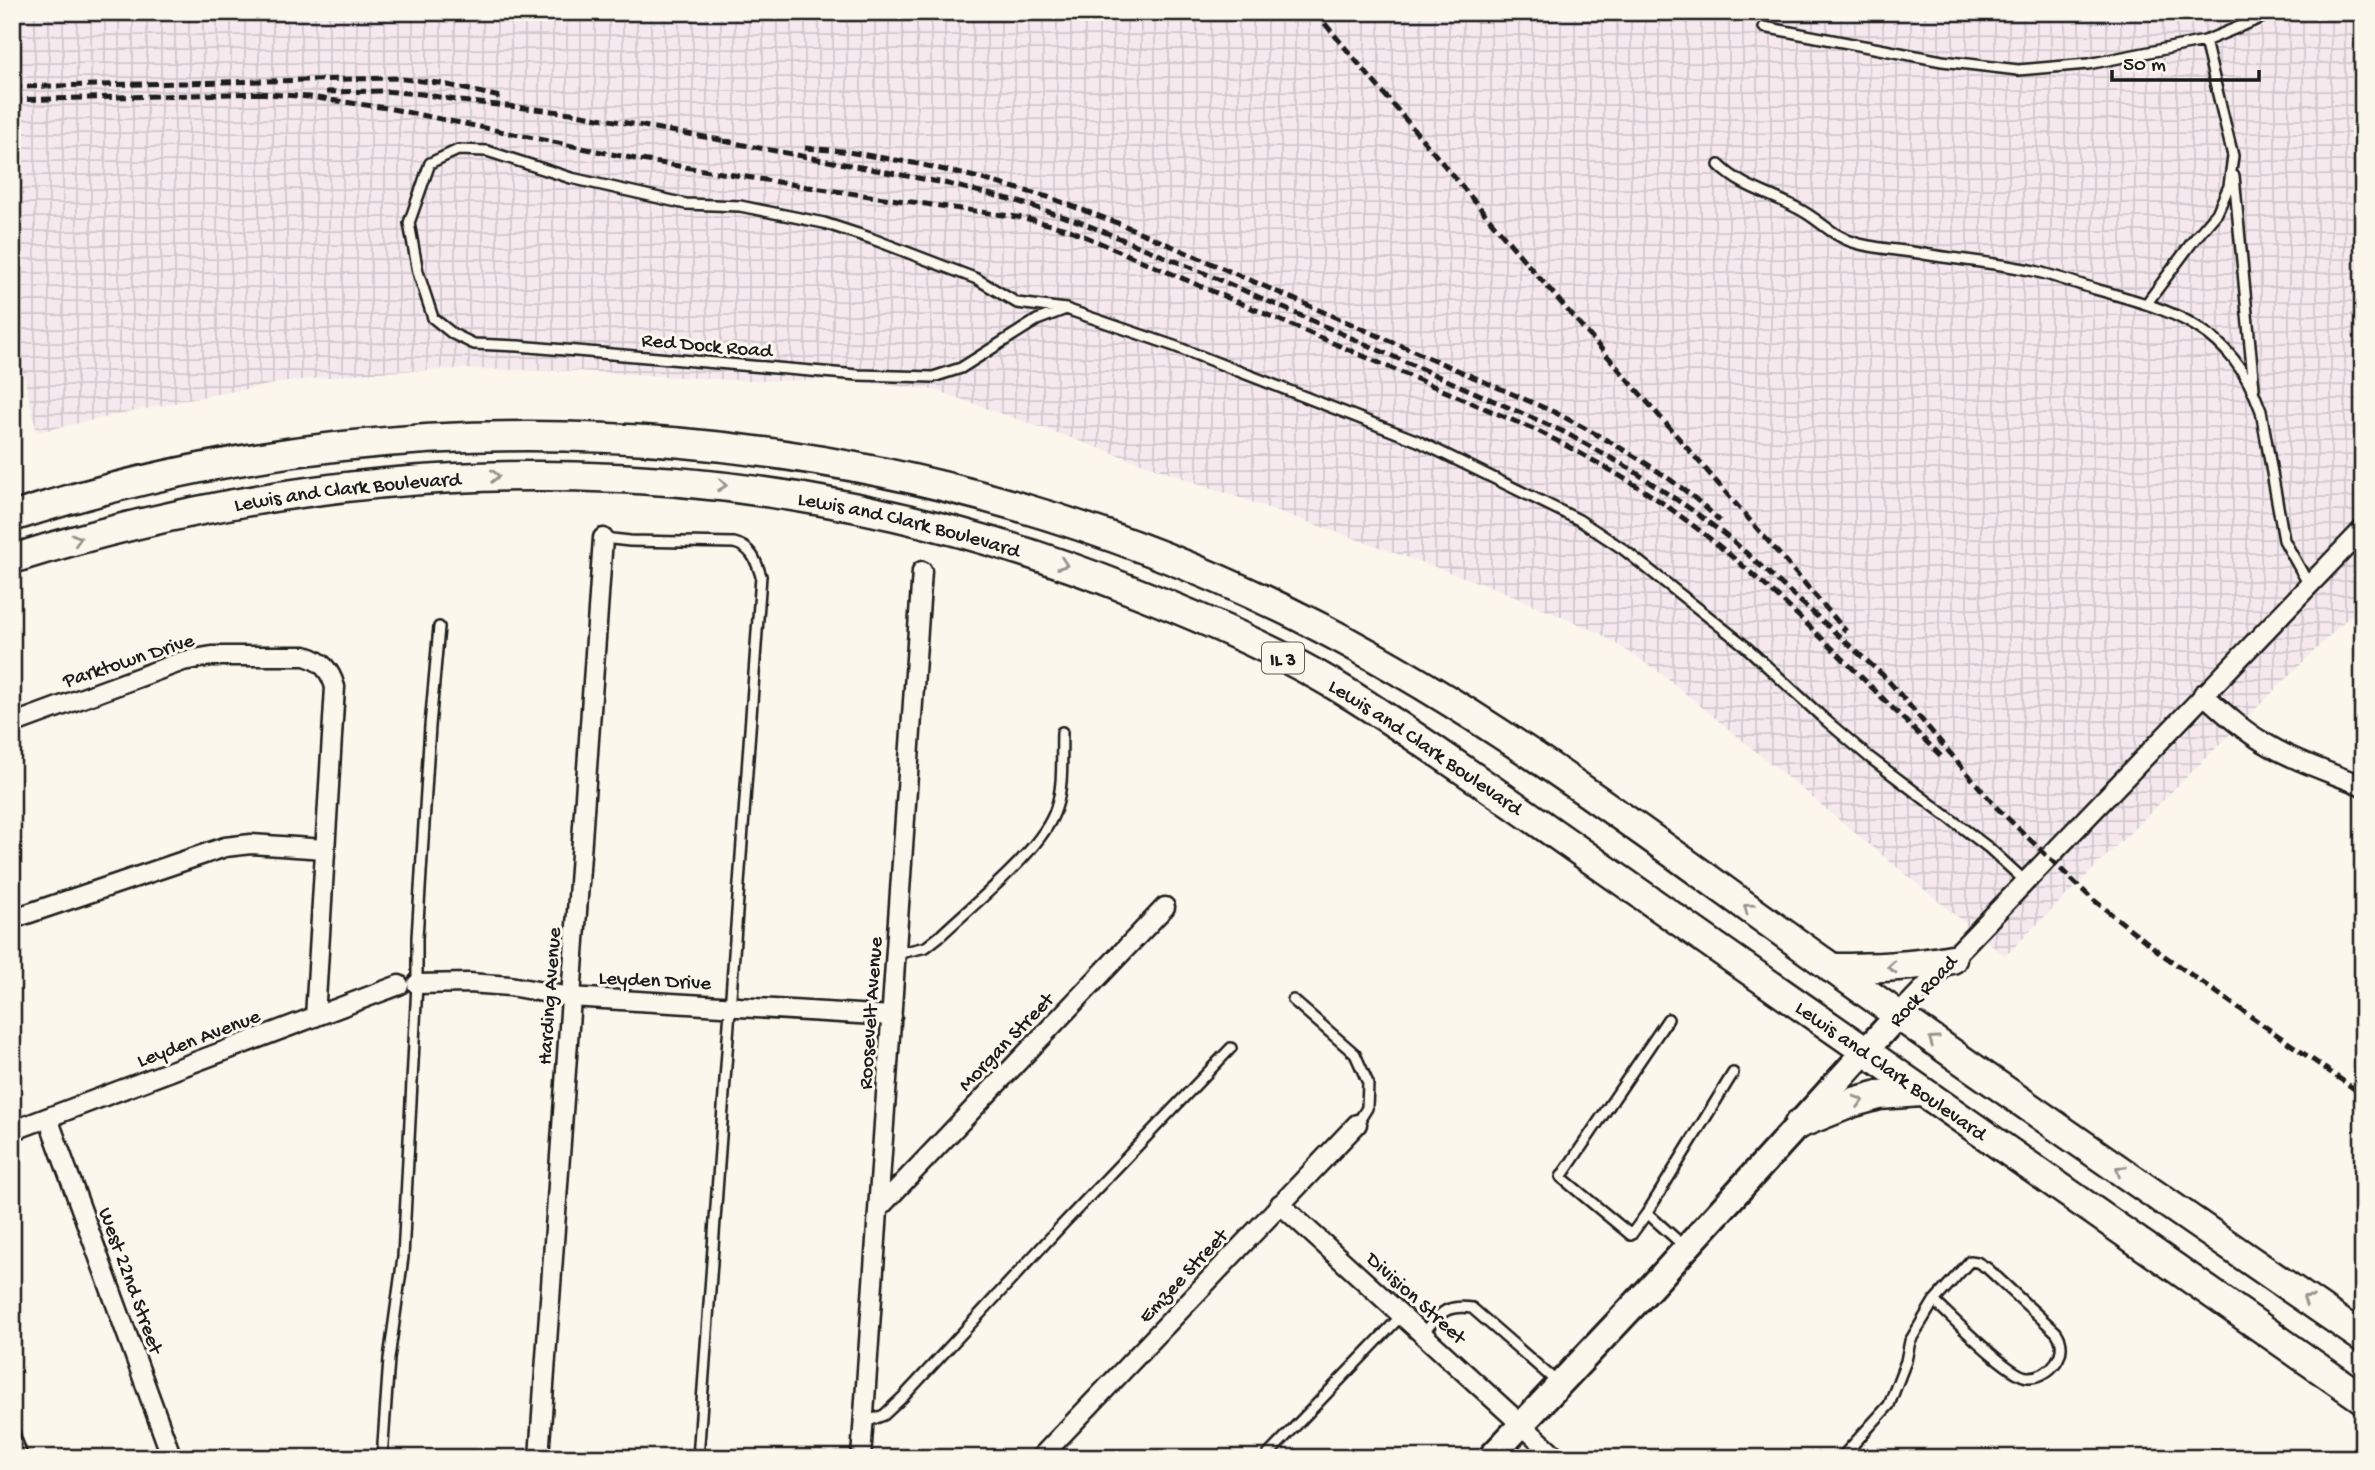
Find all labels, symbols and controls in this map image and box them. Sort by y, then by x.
scale bar [2112,38,2260,82]
text: 50 m [2123,54,2166,79]
street label: Red Dock Road [640,329,775,366]
street label: Lewis and Clark Boulevard [232,469,463,520]
one-way arrow [490,469,501,484]
one-way arrow [716,478,728,493]
street label: Lewis and Clark Boulevard [796,488,1024,566]
one-way arrow [71,532,83,547]
one-way arrow [1056,556,1068,571]
street label: Parktown Drive [59,629,199,696]
road number: IL 3 [1262,642,1304,674]
street label: Lewis and Clark Boulevard [1323,675,1527,824]
one-way arrow [1743,904,1756,916]
street label: Harding Avenue [534,925,569,1066]
street label: Roosevelt Avenue [855,935,890,1090]
street label: Rock Road [1885,950,1965,1034]
one-way arrow [1886,960,1897,975]
street label: Leyden Drive [598,967,713,998]
street label: Morgan Street [954,987,1062,1098]
street label: Lewis and Clark Boulevard [1789,997,1992,1149]
street label: Leyden Avenue [134,1005,266,1075]
one-way arrow [1928,1036,1941,1048]
one-way arrow [1852,1095,1864,1109]
one-way arrow [2115,1166,2128,1178]
street label: West 22nd Street [91,1205,168,1360]
street label: Emzee Street [1135,1223,1236,1330]
street label: Division Street [1358,1247,1472,1353]
one-way arrow [2302,1295,2315,1307]

